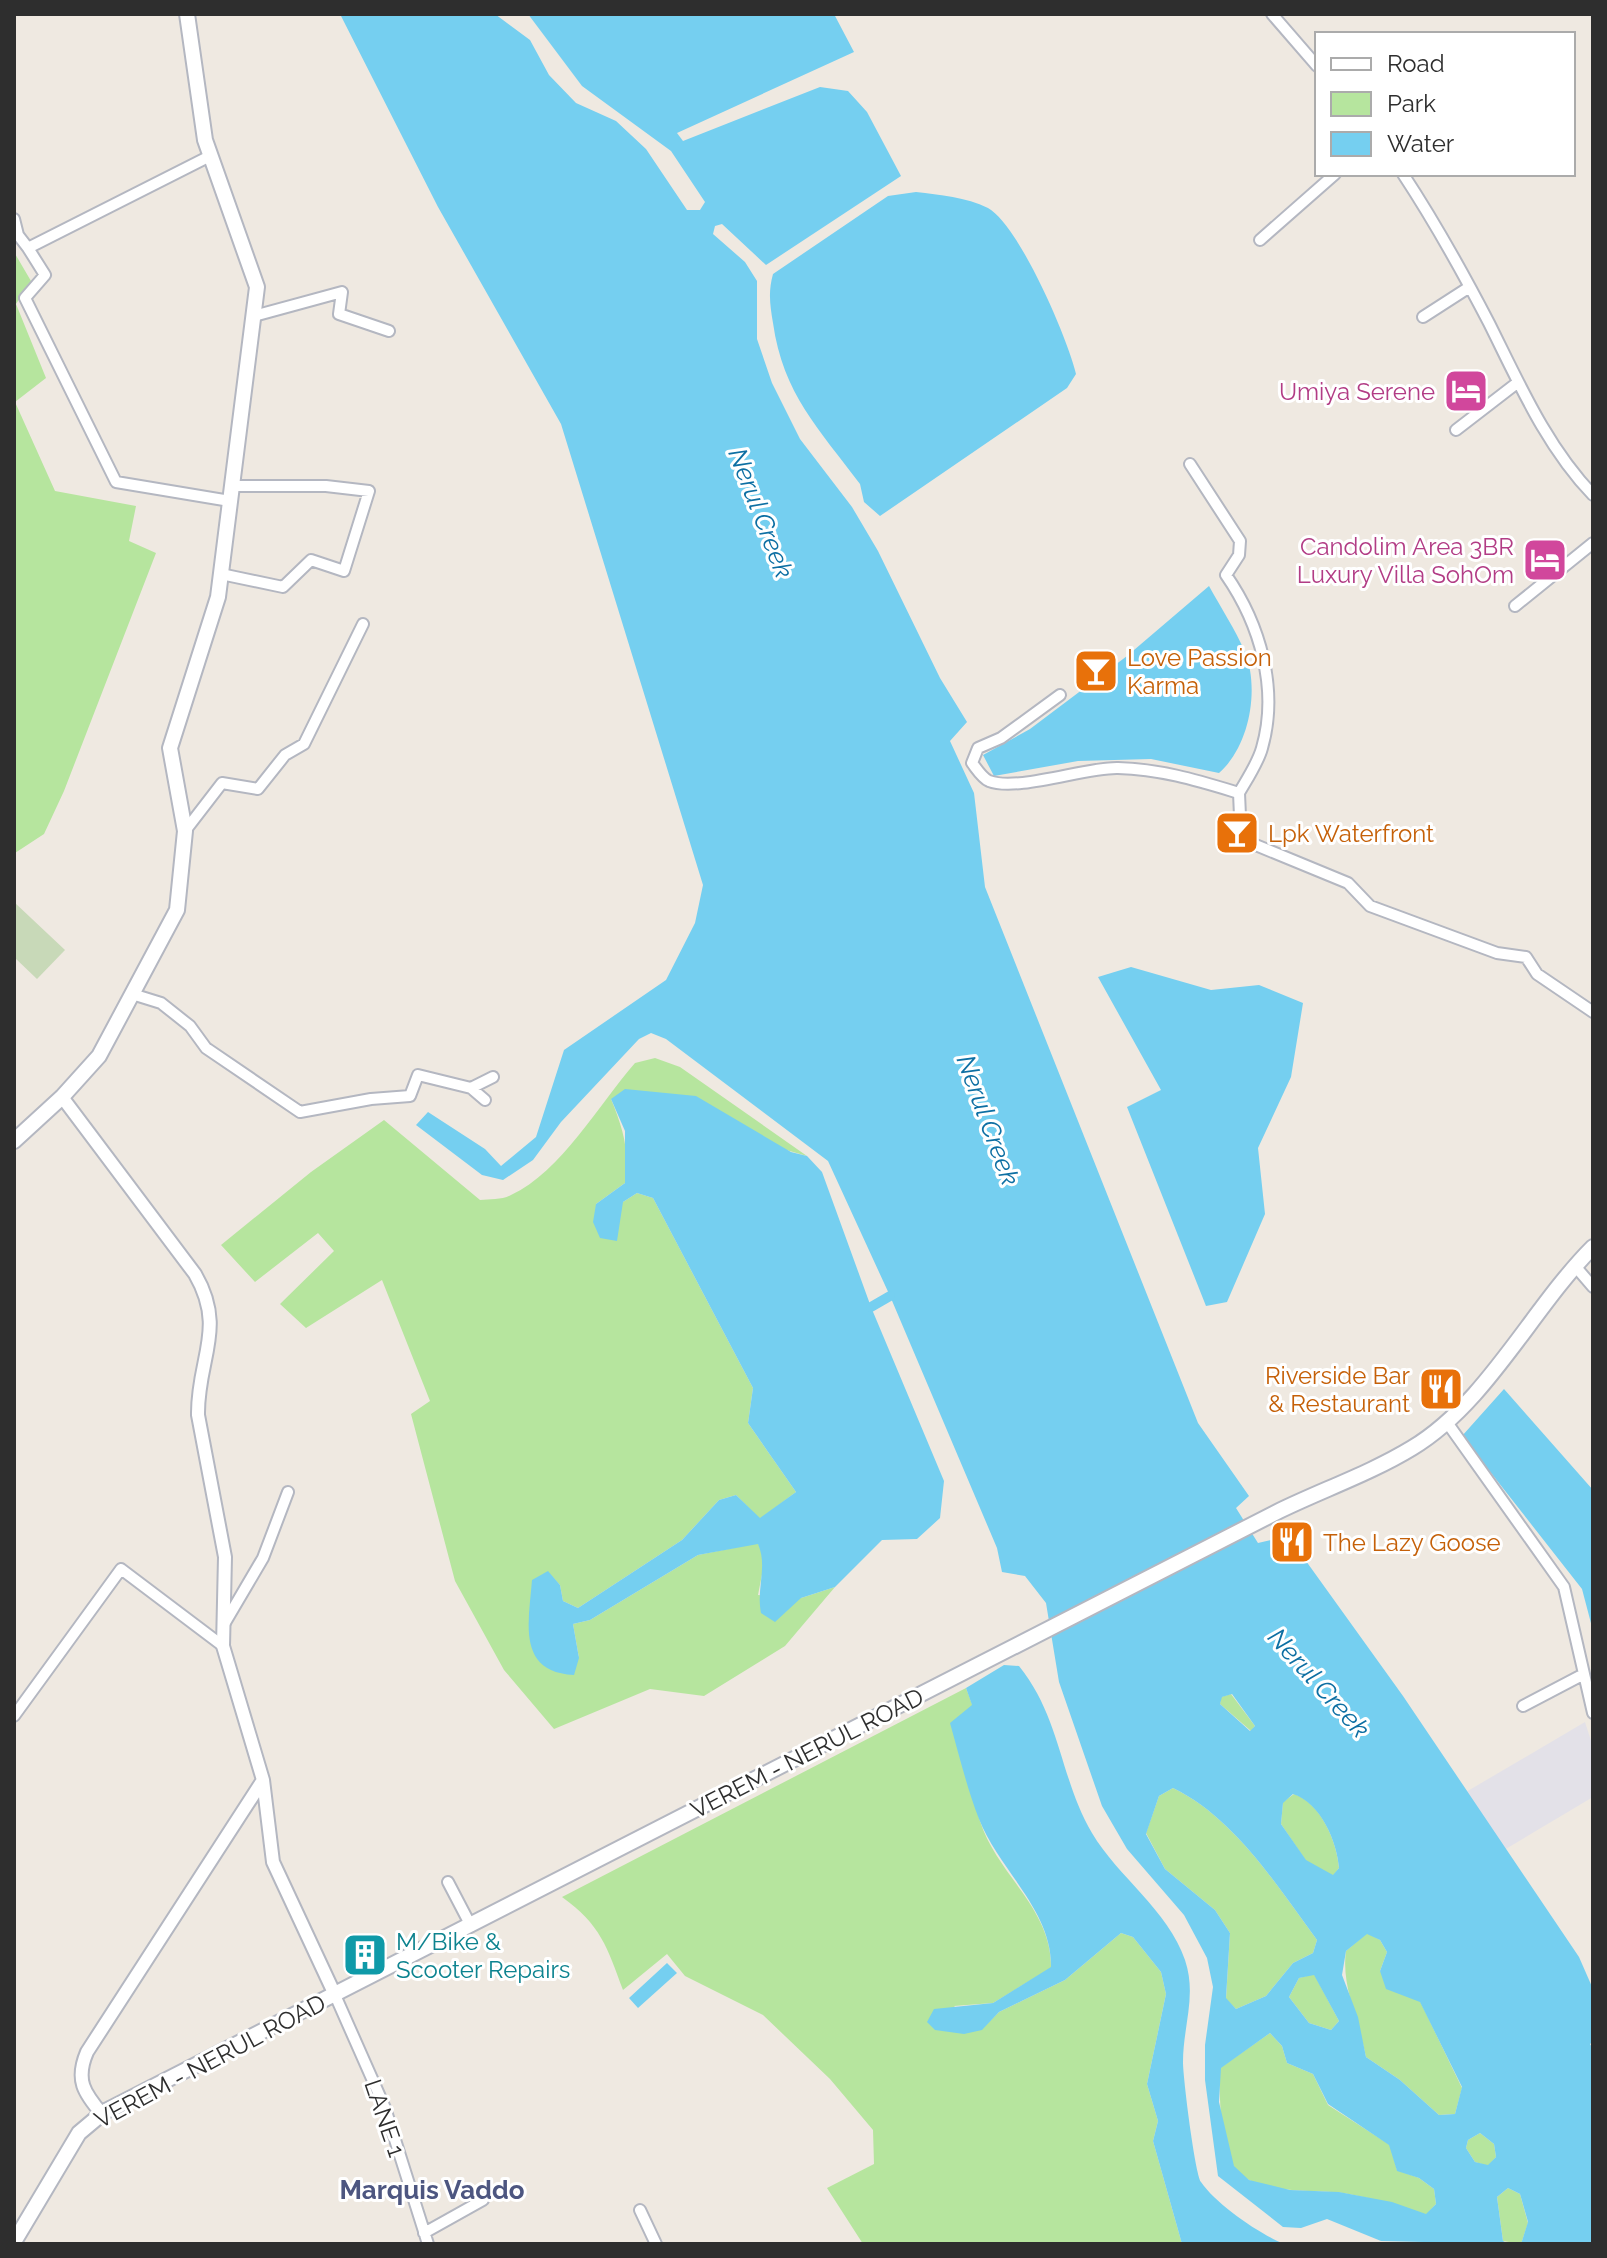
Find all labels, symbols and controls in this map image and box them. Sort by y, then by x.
legend [1315,32,1575,176]
text: Road [1387,49,1445,78]
text: Park [1387,89,1436,118]
text: Water [1387,129,1455,158]
hotel icon: Umiya Serene [1442,367,1490,415]
place label: Umiya Serene [1279,377,1435,406]
water label: Nerul Creek [723,444,800,582]
place label: Candolim Area 3BR Luxury Villa SohOm [1297,532,1514,589]
hotel icon: Candolim Area 3BR Luxury Villa SohOm [1521,536,1569,584]
place label: Love Passion Karma [1127,643,1272,700]
bar icon: Love Passion Karma [1072,647,1120,695]
bar icon: Lpk Waterfront [1213,809,1261,857]
place label: Lpk Waterfront [1268,819,1434,848]
water label: Nerul Creek [951,1051,1025,1189]
place label: Riverside Bar & Restaurant [1265,1361,1411,1418]
restaurant icon: Riverside Bar & Restaurant [1417,1365,1465,1413]
restaurant icon: The Lazy Goose [1268,1518,1316,1566]
place label: The Lazy Goose [1323,1528,1501,1557]
water label: Nerul Creek [1262,1622,1376,1744]
street label: VEREM - NERUL ROAD [686,1682,928,1824]
place label: M/Bike & Scooter Repairs [396,1927,570,1984]
building icon: M/Bike & Scooter Repairs [341,1931,389,1979]
street label: VEREM - NERUL ROAD [90,1988,330,2134]
street label: LANE 1 [358,2076,412,2160]
district label: Marquis Vaddo [340,2175,524,2205]

